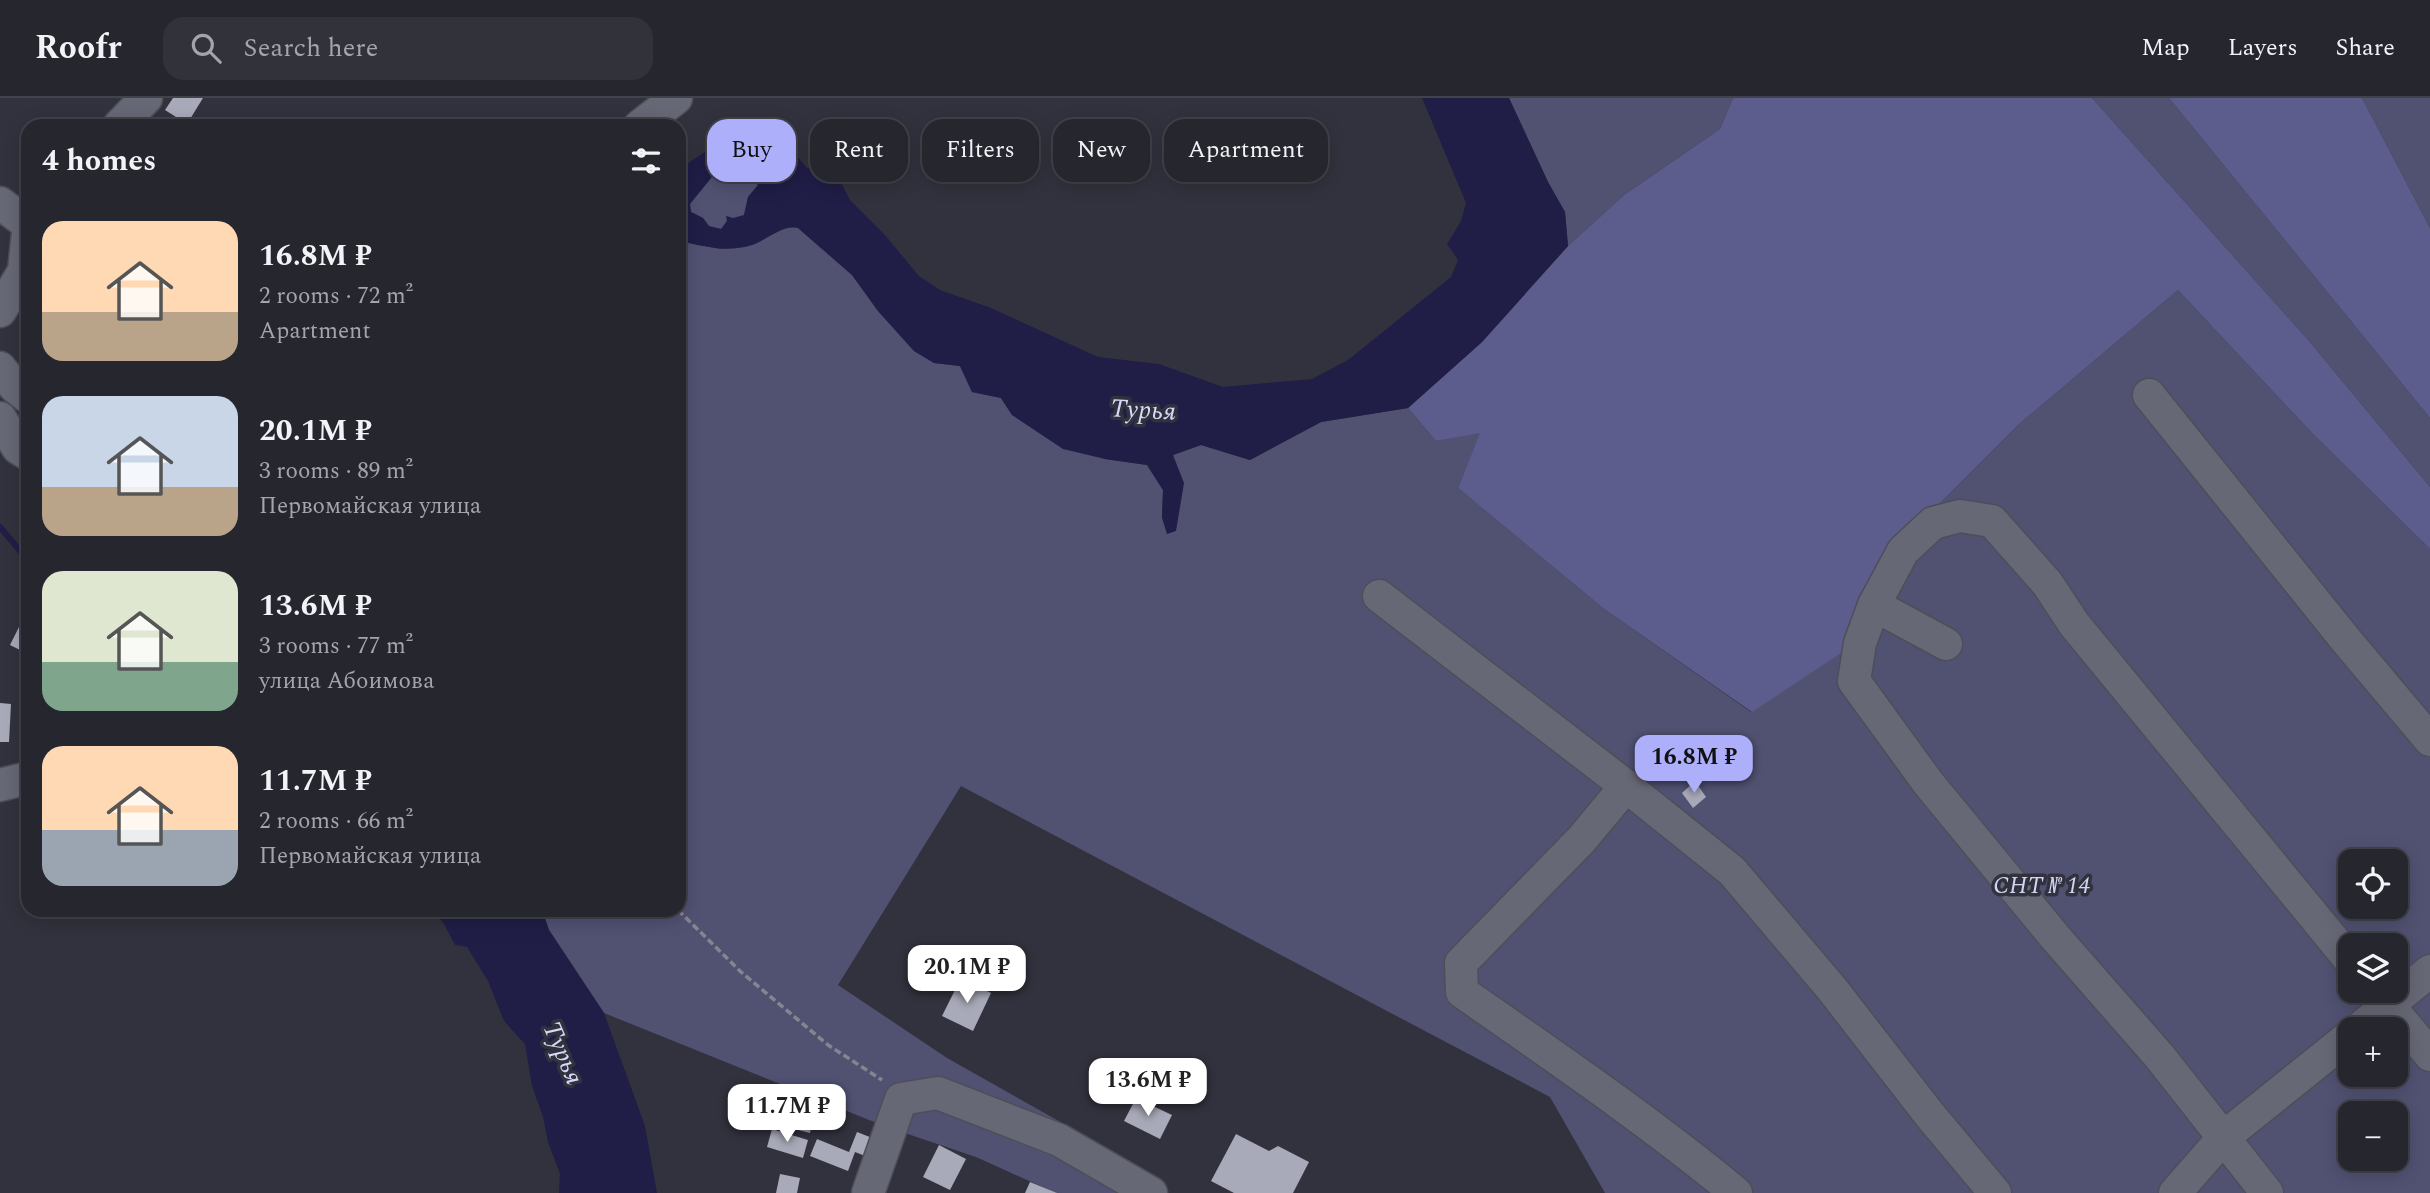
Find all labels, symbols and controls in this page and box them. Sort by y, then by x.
search box [163,17,653,80]
text: Roofr [35,23,121,73]
text: Search here [243,28,378,68]
icon: search [187,29,225,67]
text: Map [2141,30,2190,66]
text: Layers [2228,30,2298,66]
text: Share [2336,30,2395,66]
chip: Buy [707,119,796,182]
chip: Rent [810,119,908,182]
chip: Filters [922,119,1039,182]
chip: New [1053,119,1150,182]
chip: Apartment [1164,119,1328,182]
text: 4 homes [42,138,156,184]
icon: filters [627,142,665,180]
text: 16.8M ₽ [259,233,372,279]
icon: home [98,249,182,333]
text: 2 rooms · 72 m² [259,279,413,314]
text: Apartment [259,314,371,349]
water label: Турья [1109,388,1177,432]
text: 20.1M ₽ [259,408,372,454]
icon: home [98,424,182,508]
text: 3 rooms · 89 m² [259,454,413,489]
text: Первомайская улица [259,489,481,524]
text: 13.6M ₽ [259,583,372,629]
icon: home [98,599,182,683]
text: 3 rooms · 77 m² [259,629,413,664]
text: улица Абоимова [259,664,434,699]
pin: 16.8M ₽ [1629,736,1759,795]
text: 16.8M ₽ [1651,740,1737,775]
text: 11.7M ₽ [259,758,372,804]
icon: home [98,774,182,858]
text: 2 rooms · 66 m² [259,804,413,839]
text: Первомайская улица [259,839,481,874]
map controls [2338,849,2408,1171]
button: locate [2338,849,2408,919]
park label: СНТ № 14 [1993,868,2091,904]
button: layers [2338,933,2408,1003]
pin: 20.1M ₽ [902,946,1032,1005]
text: 20.1M ₽ [924,950,1010,985]
water label: Турья [532,1015,594,1092]
button: + [2338,1017,2408,1087]
pin: 13.6M ₽ [1083,1058,1213,1118]
text: 13.6M ₽ [1105,1063,1191,1098]
pin: 11.7M ₽ [722,1084,852,1144]
text: 11.7M ₽ [744,1089,830,1124]
button: − [2338,1101,2408,1171]

